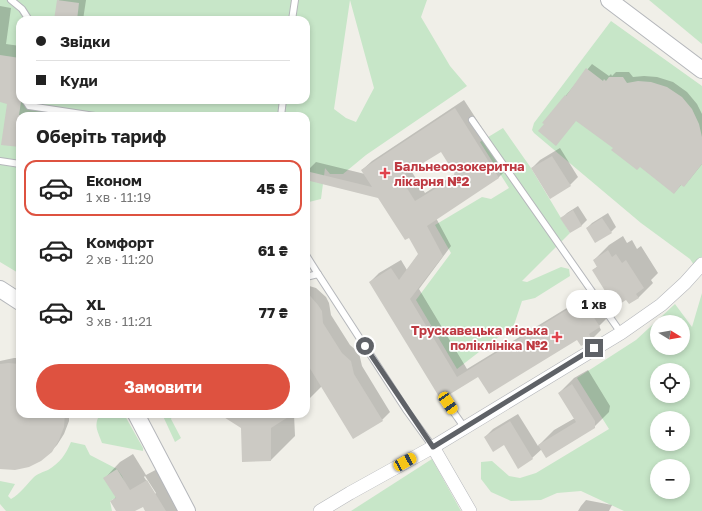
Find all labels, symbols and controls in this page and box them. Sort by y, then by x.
text: Звідки [60,32,110,50]
text: Куди [60,71,98,89]
text: Оберіть тариф [36,125,166,147]
place label: Бальнеоозокеритна лікарня №2 [394,158,525,189]
marker: Бальнеоозокеритна лікарня №2 [379,167,391,179]
icon: car [38,170,74,206]
text: Економ [86,171,142,189]
text: 45 ₴ [257,179,288,197]
text: 1 хв · 11:19 [86,189,151,205]
icon: car [38,232,74,268]
text: Комфорт [86,233,154,251]
text: 61 ₴ [258,241,288,259]
text: 2 хв · 11:20 [86,251,154,267]
callout: 1 хв [566,290,622,318]
icon: car [38,294,74,330]
text: XL [86,295,105,313]
text: 1 хв [581,296,607,312]
text: 77 ₴ [259,303,288,321]
text: 3 хв · 11:21 [86,313,152,329]
north arrow [650,315,690,355]
map controls [650,315,690,499]
place label: Трускавецька міська поліклініка №2 [411,322,548,353]
marker: Трускавецька міська поліклініка №2 [551,331,563,343]
route start [356,337,374,355]
route end [585,339,603,357]
button: locate [650,363,690,403]
button: Замовити [36,364,290,410]
car [436,390,460,416]
button: + [650,411,690,451]
car [392,451,418,473]
button: − [650,459,690,499]

